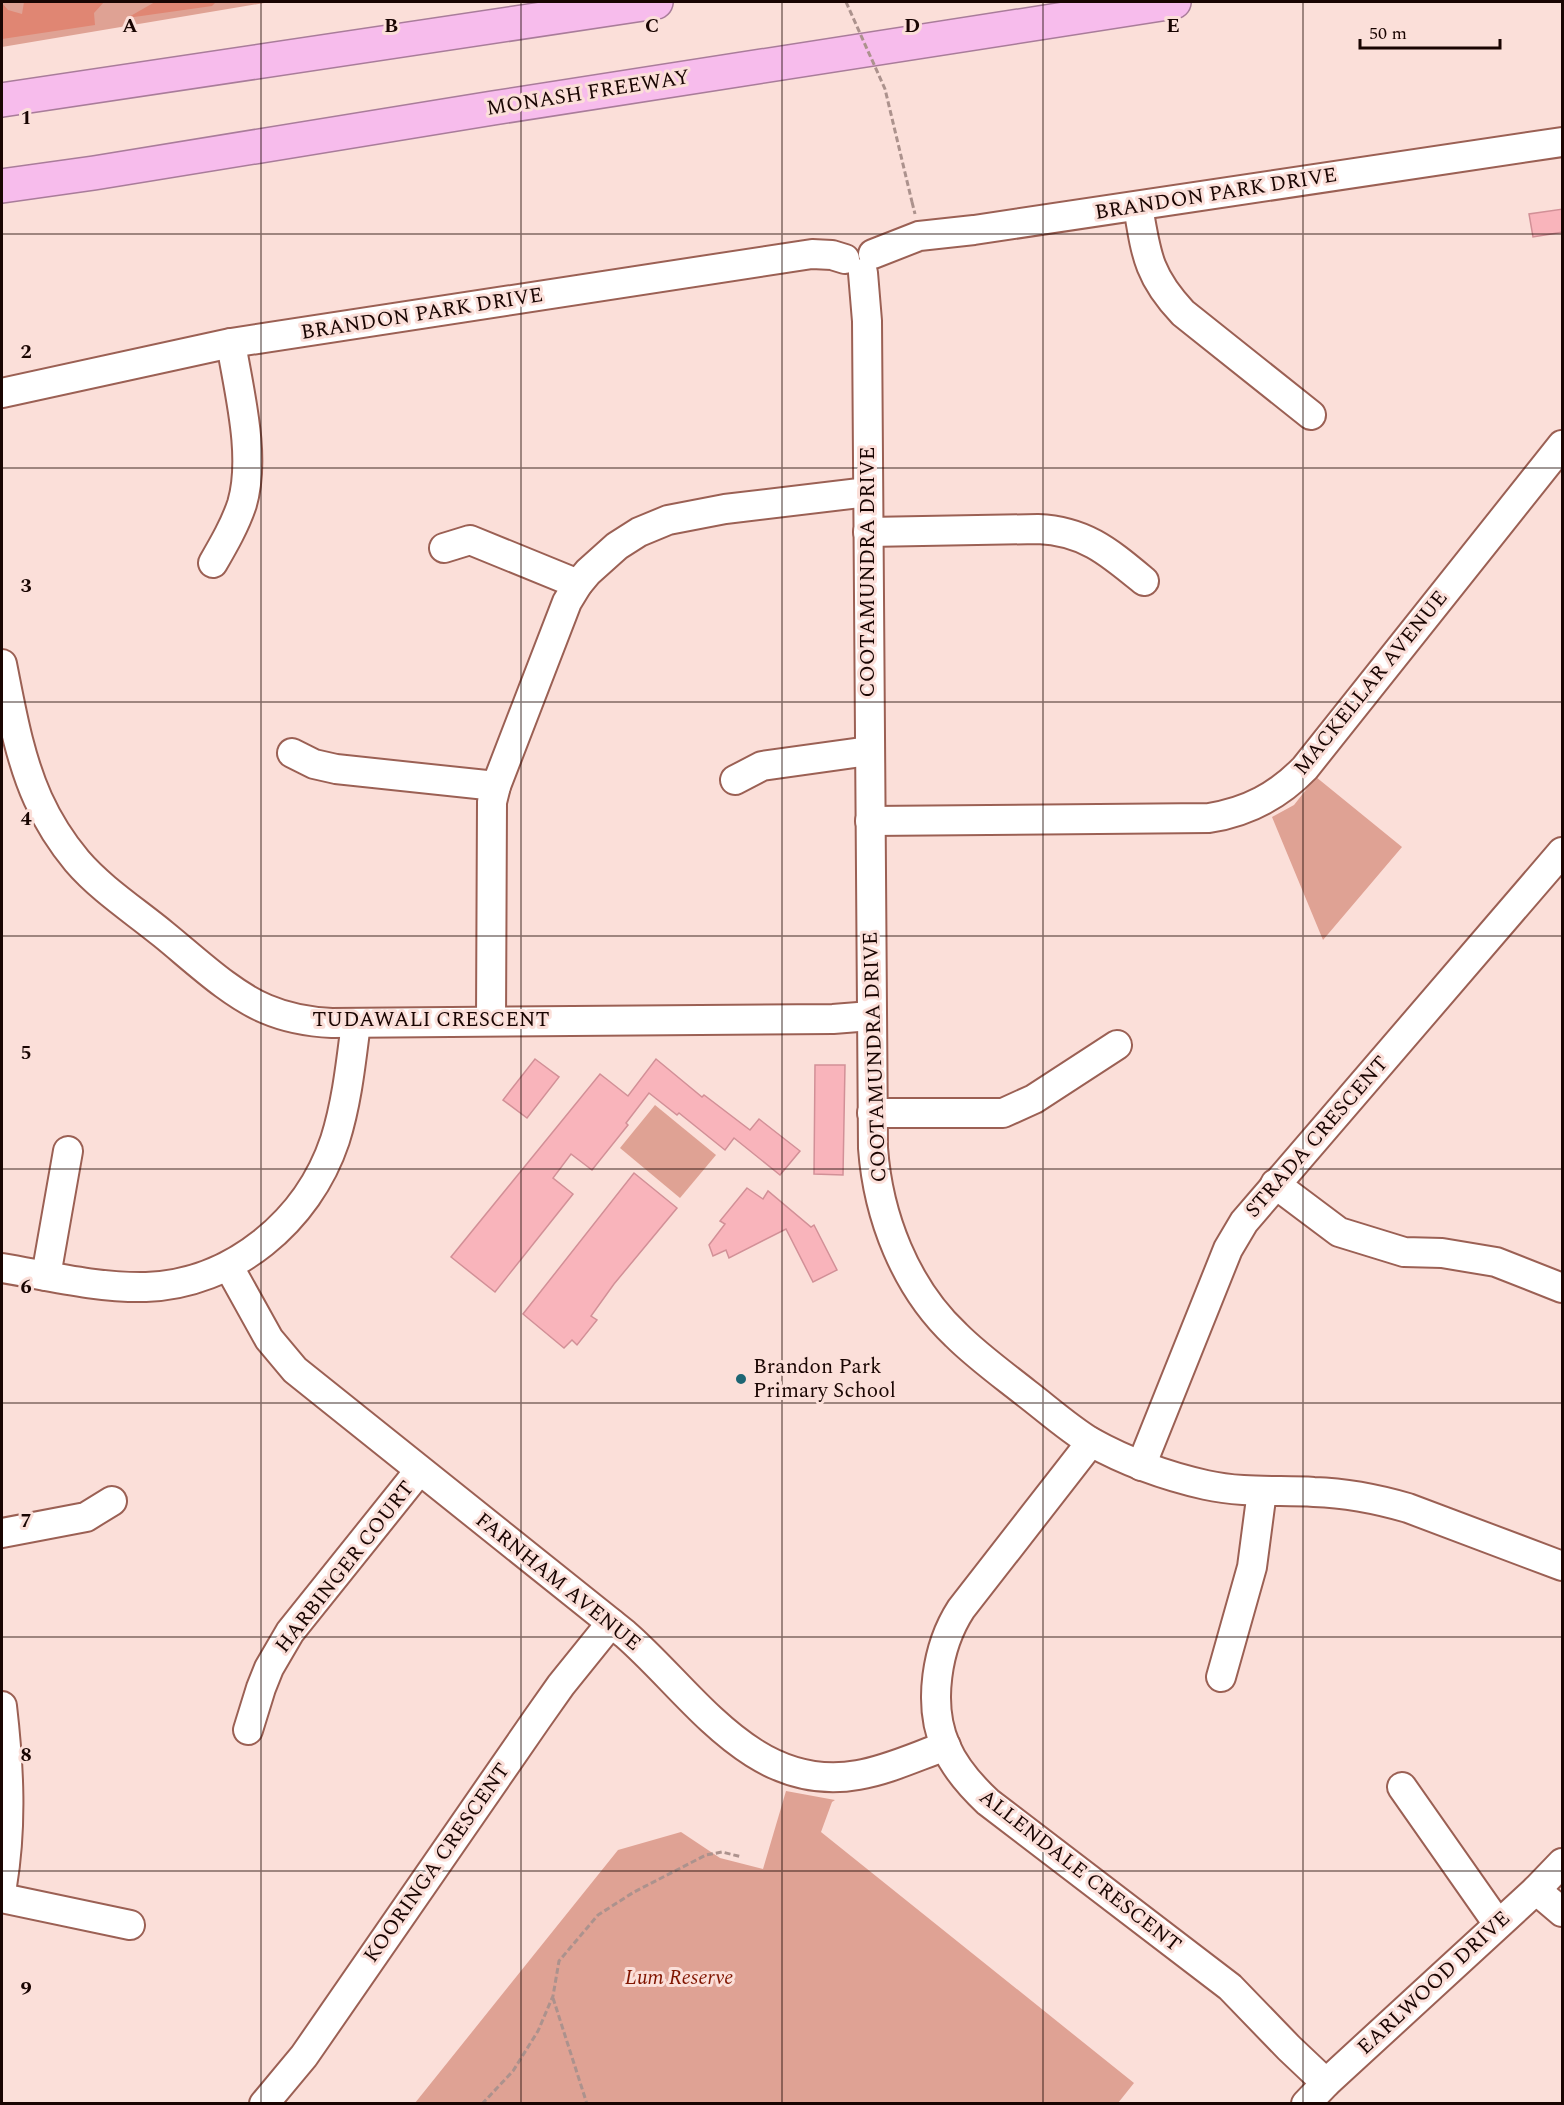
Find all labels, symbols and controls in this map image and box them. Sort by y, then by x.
text: A [122,11,138,41]
text: B [384,11,398,41]
text: C [645,11,659,41]
text: D [904,11,920,41]
text: E [1166,11,1180,41]
scale bar [1360,12,1500,50]
text: 50 m [1369,20,1407,47]
street label: MONASH FREEWAY [484,61,692,125]
text: 1 [20,103,32,133]
street label: BRANDON PARK DRIVE [1093,159,1339,229]
street label: BRANDON PARK DRIVE [299,279,545,349]
text: 2 [20,337,32,367]
street label: COOTAMUNDRA DRIVE [852,446,884,698]
text: 3 [20,571,32,601]
street label: MACKELLAR AVENUE [1286,583,1456,783]
text: 4 [20,804,32,834]
street label: COOTAMUNDRA DRIVE [855,931,895,1183]
street label: TUDAWALI CRESCENT [312,1004,550,1036]
text: 5 [20,1038,32,1068]
street label: STRADA CRESCENT [1238,1049,1396,1225]
text: 6 [20,1272,32,1302]
place label: Brandon Park Primary School [753,1351,896,1407]
marker: Brandon Park Primary School [734,1372,748,1386]
street label: HARBINGER COURT [267,1474,423,1660]
street label: FARNHAM AVENUE [468,1505,648,1659]
text: 7 [20,1506,32,1536]
text: 8 [20,1740,32,1770]
street label: KOORINGA CRESCENT [356,1756,518,1970]
street label: ALLENDALE CRESCENT [972,1782,1188,1960]
street label: EARLWOOD DRIVE [1350,1903,1518,2063]
park label: Lum Reserve [625,1962,733,1994]
text: 9 [20,1974,32,2004]

